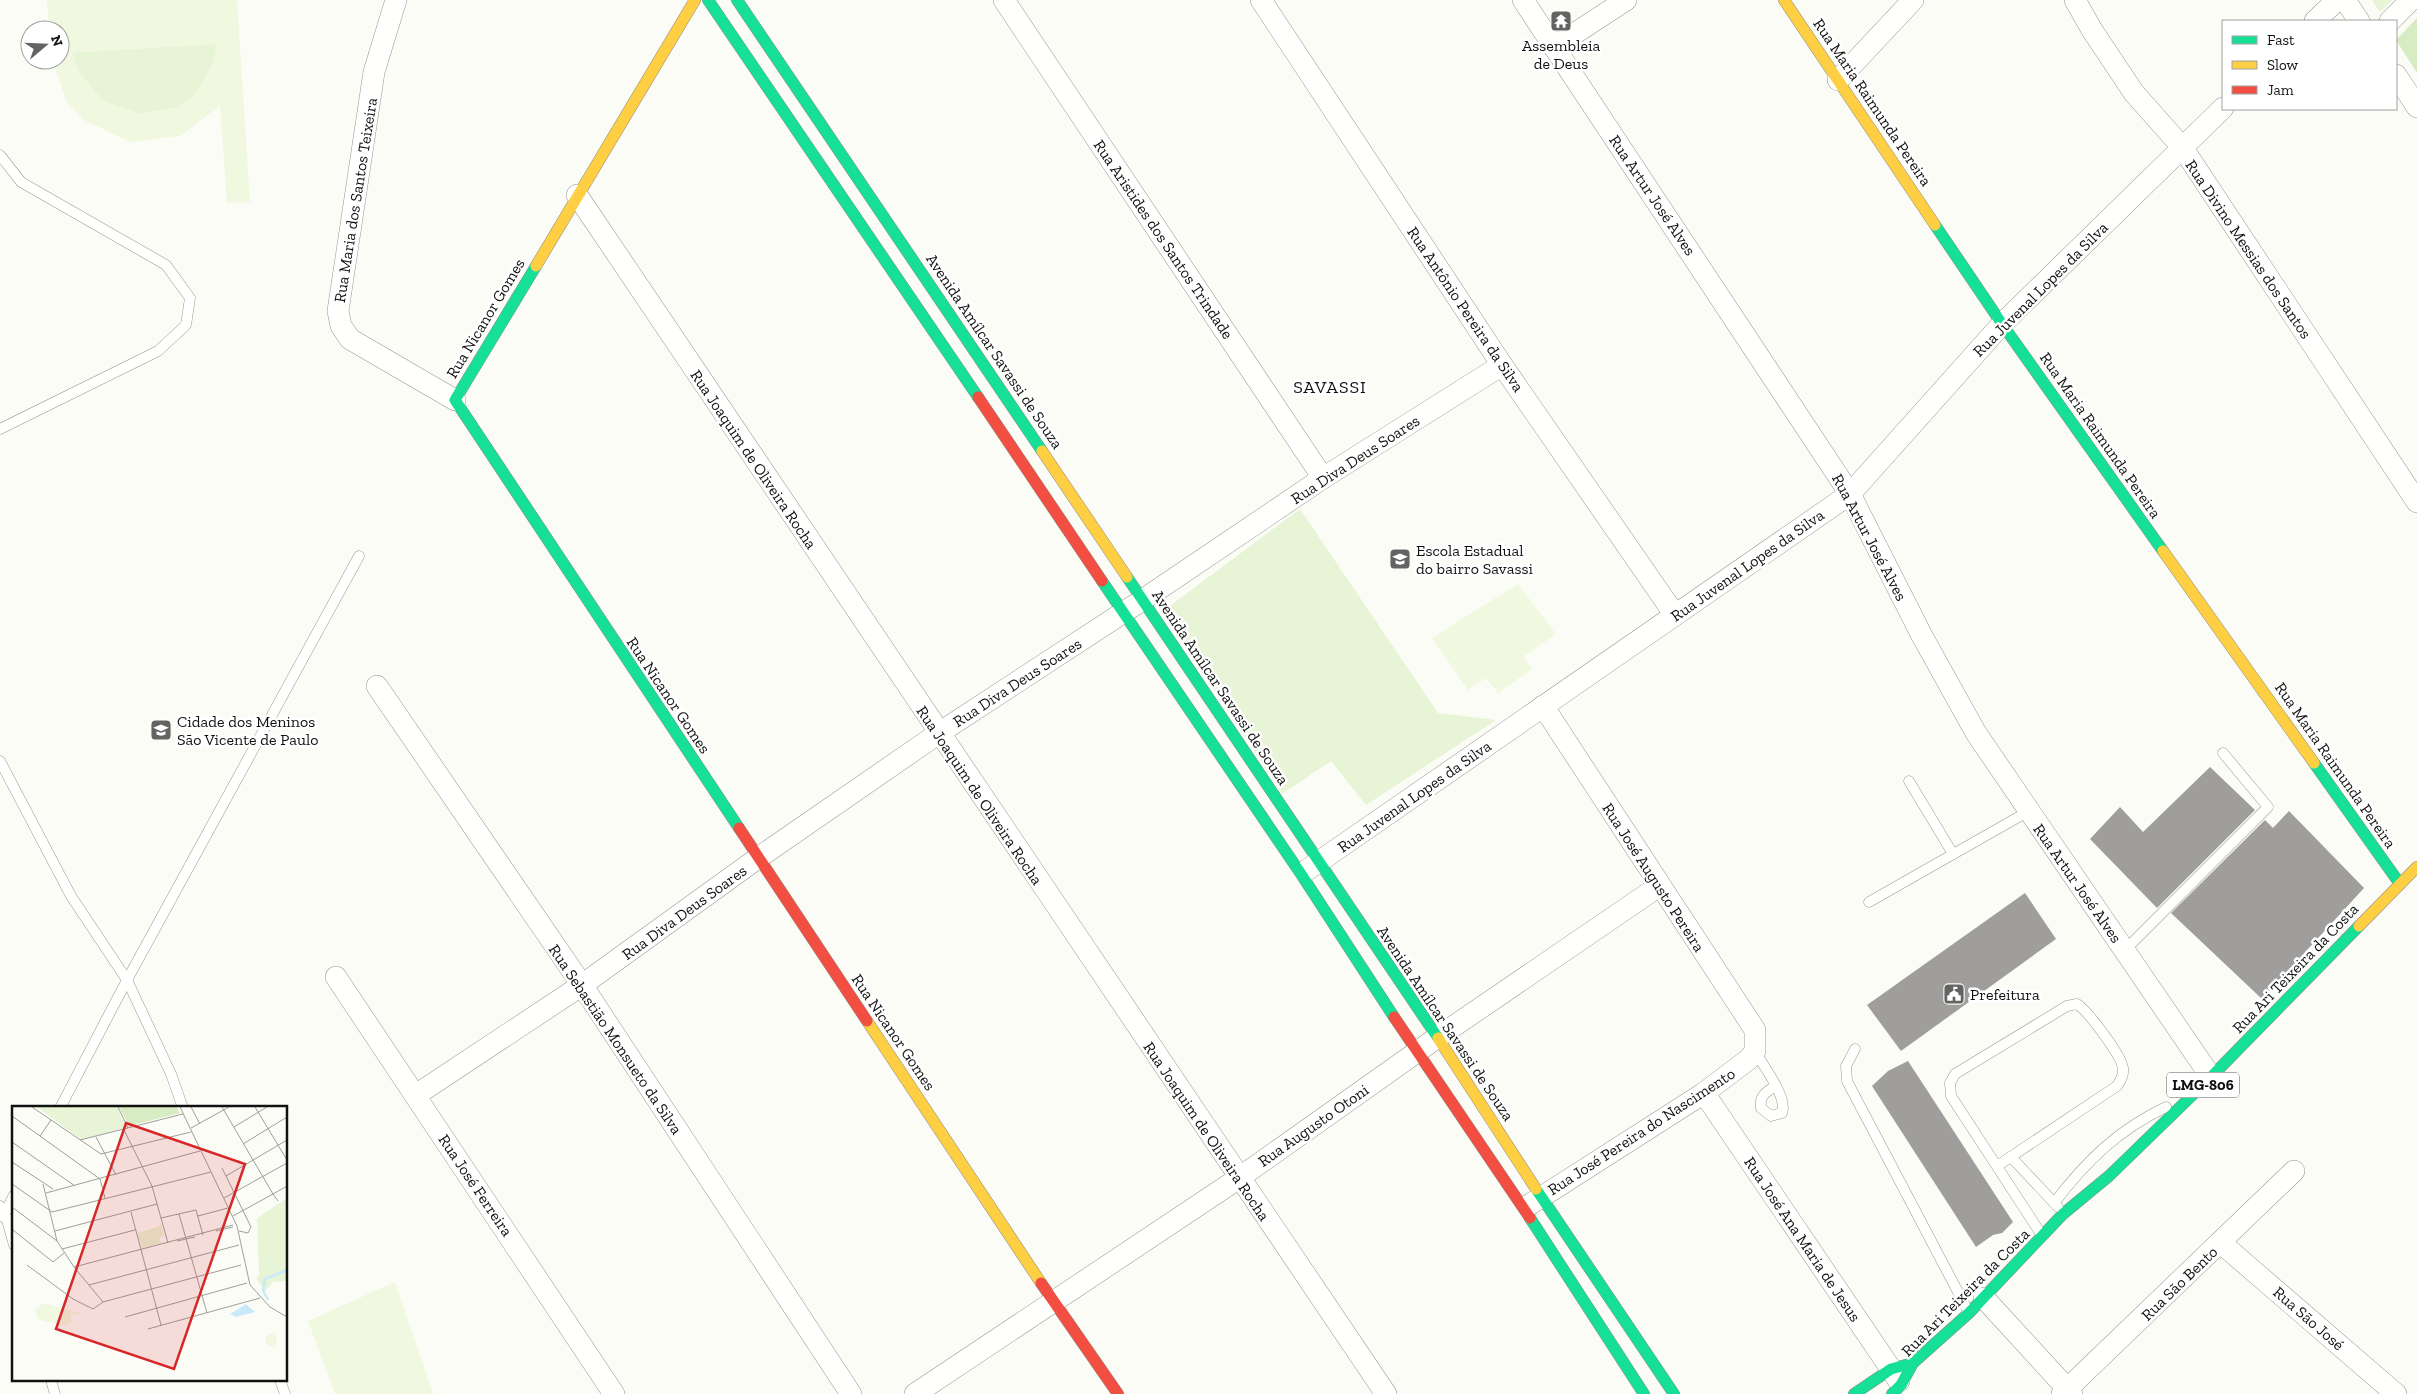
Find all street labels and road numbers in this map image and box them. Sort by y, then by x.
street label: Rua Maria Raimunda Pereira [1809,15,1936,190]
street label: Rua Maria dos Santos Teixeira [330,96,381,304]
street label: Rua Artur José Alves [1605,131,1700,259]
street label: Rua Aristides dos Santos Trindade [1090,136,1237,342]
street label: Rua Divino Messias dos Santos [2182,156,2316,342]
street label: Rua Juvenal Lopes da Silva [1969,218,2112,361]
street label: Rua Antônio Pereira da Silva [1403,223,1528,396]
street label: Avenida Amílcar Savassi de Souza [922,250,1067,453]
street label: Rua Nicanor Gomes [442,255,529,382]
street label: Rua Maria Raimunda Pereira [2036,349,2165,522]
street label: Rua Joaquim de Oliveira Rocha [686,366,821,553]
street label: Rua Diva Deus Soares [1287,411,1423,508]
street label: Rua Artur José Alves [1828,470,1911,604]
street label: Rua Juvenal Lopes da Silva [1667,505,1828,626]
street label: Avenida Amílcar Savassi de Souza [1148,586,1293,789]
street label: Rua Nicanor Gomes [623,633,715,757]
street label: Rua Diva Deus Soares [949,634,1085,731]
street label: Rua Maria Raimunda Pereira [2271,679,2400,852]
street label: Rua Joaquim de Oliveira Rocha [912,702,1047,889]
street label: Rua Juvenal Lopes da Silva [1334,736,1495,857]
street label: Rua José Augusto Pereira [1598,799,1709,956]
street label: Rua Artur José Alves [2029,820,2126,947]
street label: Rua Diva Deus Soares [618,861,750,964]
street label: Rua Ari Teixeira da Costa [2228,899,2362,1037]
street label: Avenida Amílcar Savassi de Souza [1373,922,1518,1125]
street label: Rua Sebastião Monsueto da Silva [545,941,687,1138]
street label: Rua Nicanor Gomes [848,970,940,1094]
street label: Rua Joaquim de Oliveira Rocha [1139,1038,1274,1225]
street label: Rua José Pereira do Nascimento [1544,1064,1739,1199]
road number: LMG-806 [2167,1072,2239,1098]
street label: Rua Augusto Otoni [1254,1080,1373,1171]
street label: Rua José Ferreira [434,1131,517,1240]
street label: Rua José Ana Maria de Jesus [1740,1153,1865,1325]
street label: Rua Ari Teixeira da Costa [1897,1224,2033,1360]
street label: Rua São Bento [2137,1242,2221,1325]
street label: Rua São José [2269,1282,2348,1354]

